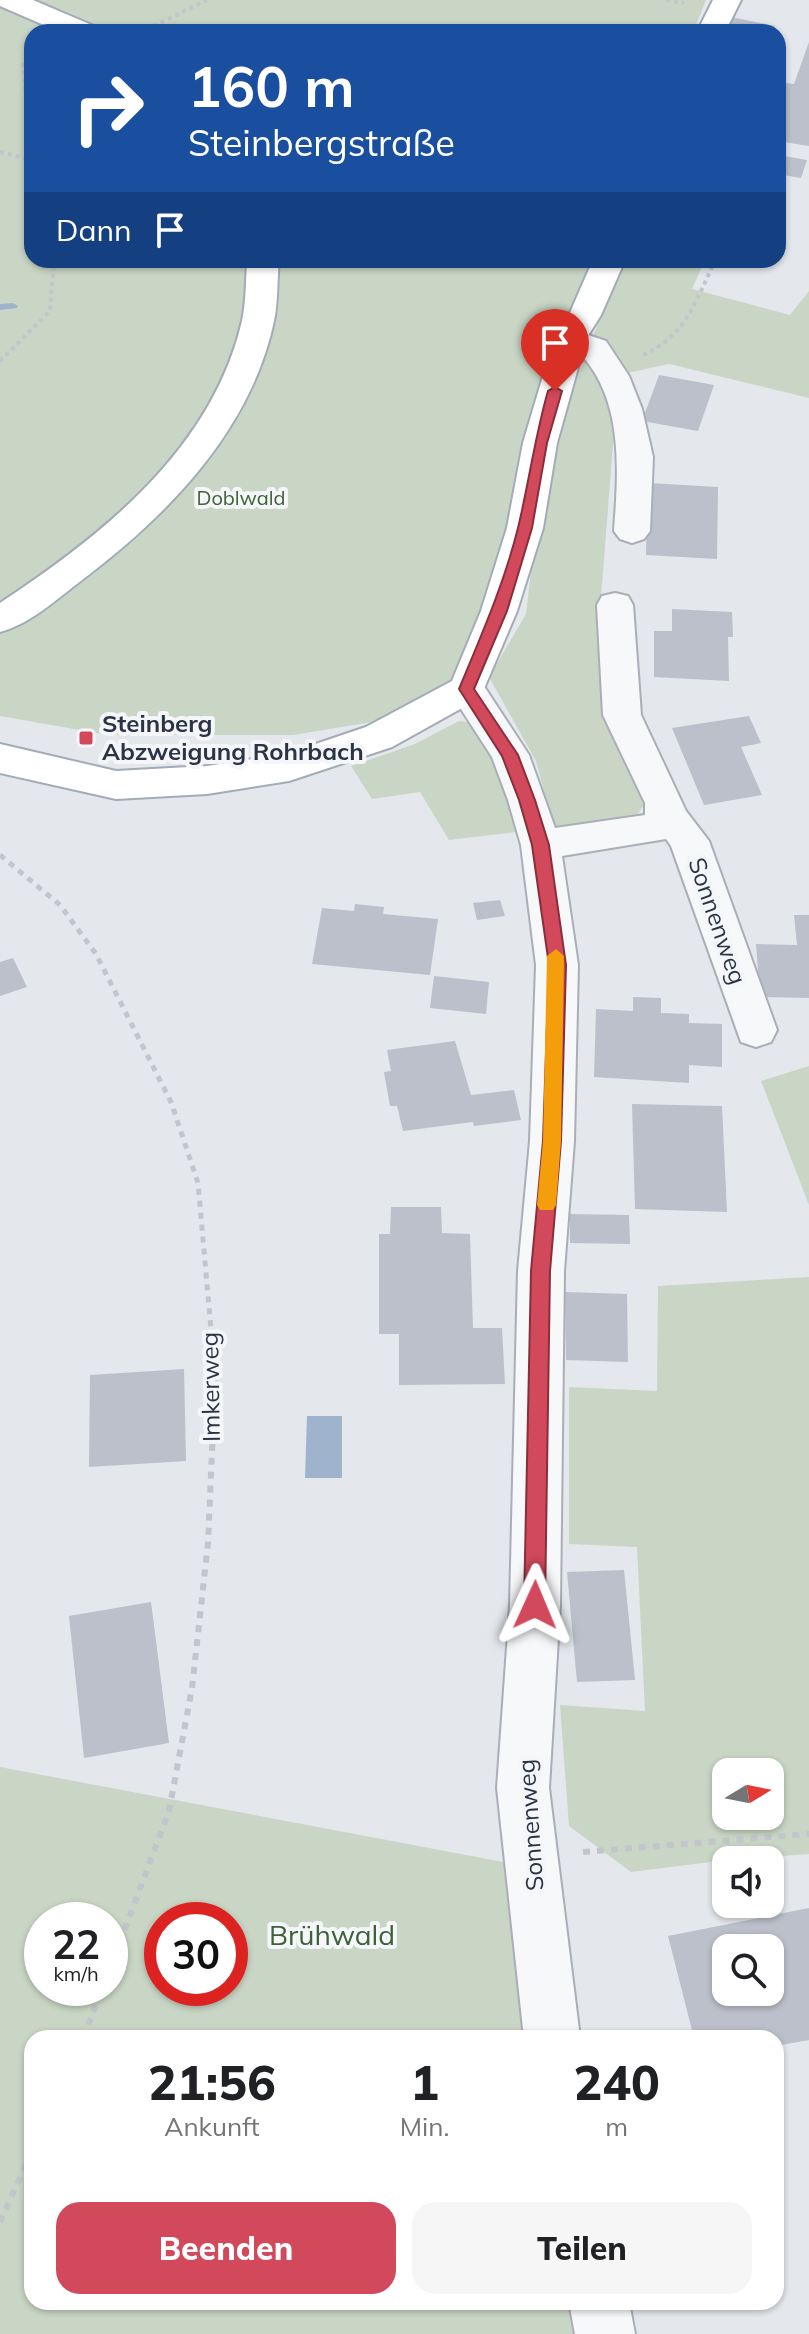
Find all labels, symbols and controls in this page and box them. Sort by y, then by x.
text: 160 m [188,51,355,121]
icon: right [56,56,160,160]
text: Steinbergstraße [188,120,455,165]
icon: arrive [148,208,192,252]
text: Dann [56,211,132,249]
pin [521,309,589,391]
icon: arrive [533,321,577,365]
park label: Doblwald [196,485,286,510]
place label: Steinberg Abzweigung Rohrbach [102,708,364,766]
marker: Steinberg Abzweigung Rohrbach [77,729,95,747]
street label: Sonnenweg [682,853,754,988]
street label: Imkerweg [194,1332,226,1442]
position arrow [493,1563,577,1647]
street label: Sonnenweg [510,1758,550,1892]
north arrow [712,1758,784,1830]
map controls [712,1758,784,2006]
button: sound [712,1846,784,1918]
speed limit sign: 30 [144,1902,248,2006]
park label: Brühwald [269,1917,395,1952]
text: 22 [52,1919,100,1969]
button: search [712,1934,784,2006]
text: km/h [53,1961,99,1986]
text: 21:56 [148,2052,276,2112]
text: 1 [410,2052,439,2112]
text: 240 [574,2052,660,2112]
text: Ankunft [164,2110,260,2143]
text: Min. [400,2110,449,2143]
text: m [605,2110,628,2143]
button: Beenden [56,2202,396,2294]
button: Teilen [412,2202,752,2294]

